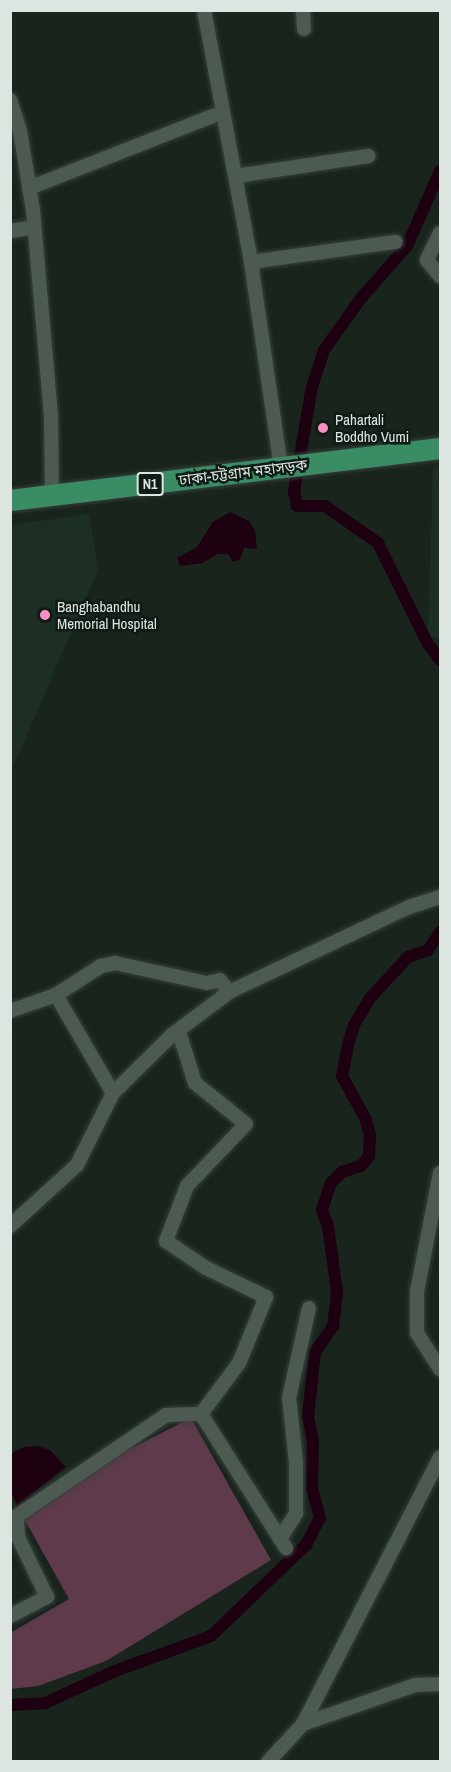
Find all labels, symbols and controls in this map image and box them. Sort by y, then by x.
place label: Pahartali Boddho Vumi [335,410,409,445]
marker: Pahartali Boddho Vumi [316,421,330,435]
street label: ঢাকা-চট্টগ্রাম মহাসড়ক [178,455,308,489]
road number: N1 [136,473,164,495]
place label: Banghabandhu Memorial Hospital [57,597,157,632]
marker: Banghabandhu Memorial Hospital [38,608,52,622]

